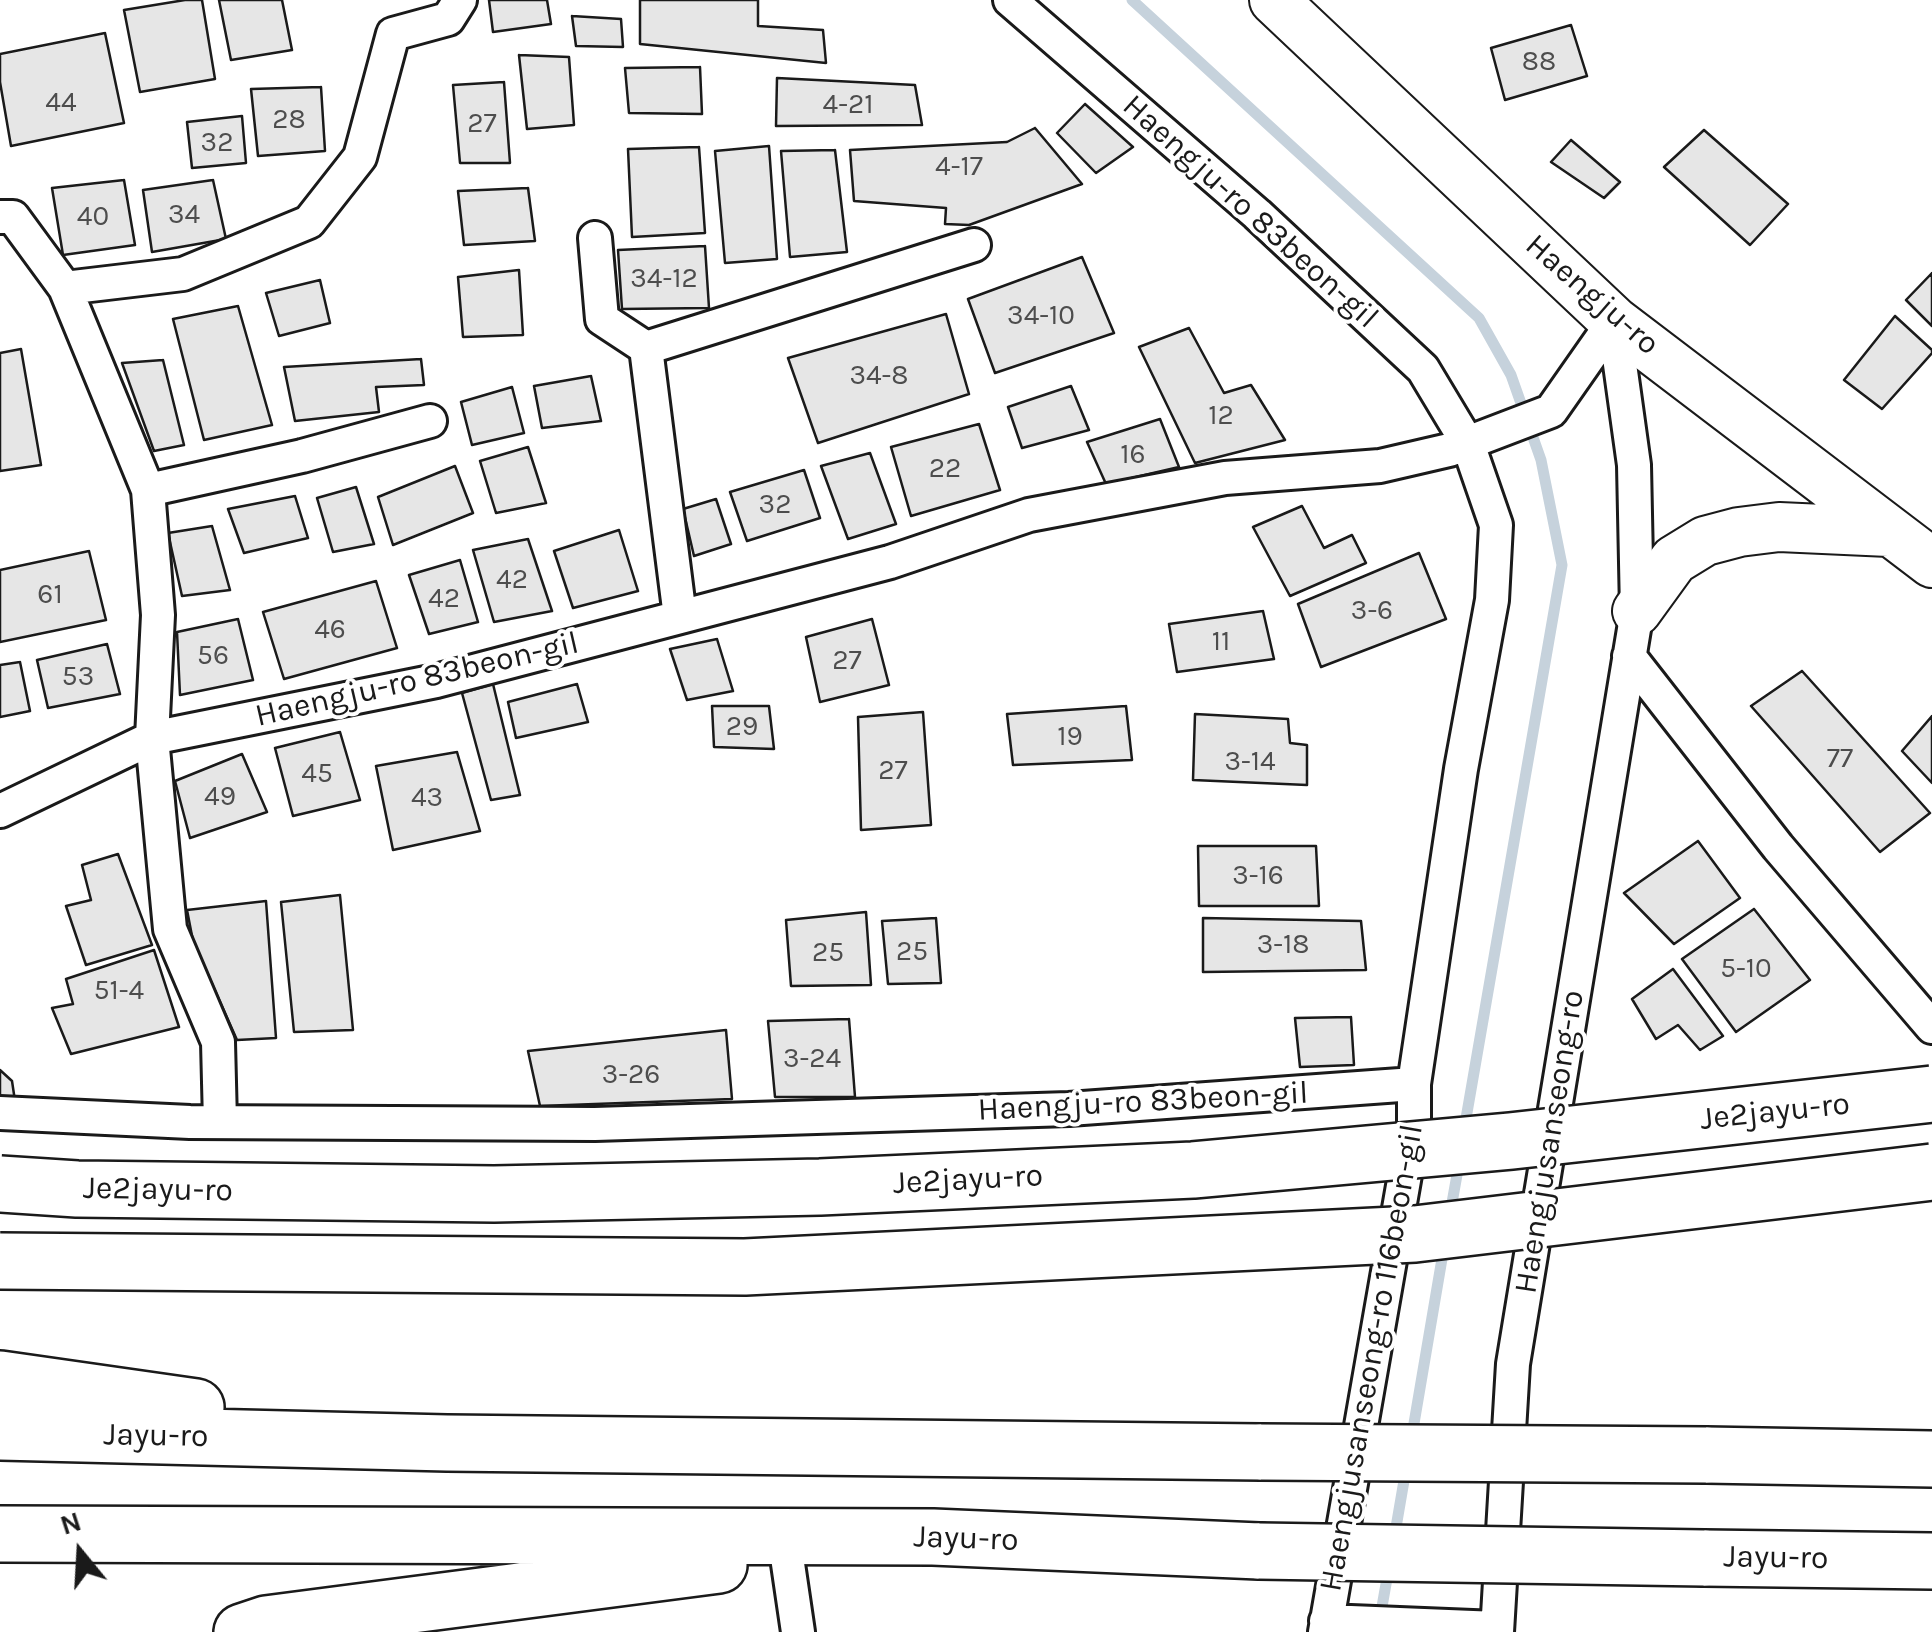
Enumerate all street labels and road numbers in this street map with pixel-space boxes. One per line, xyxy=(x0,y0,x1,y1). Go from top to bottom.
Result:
street label: Haengju-ro 83beon-gil xyxy=(1114,87,1386,337)
street label: Haengju-ro xyxy=(1517,226,1667,364)
street label: Haengju-ro 83beon-gil xyxy=(252,624,582,736)
street label: Haengjusanseong-ro xyxy=(1507,988,1593,1296)
street label: Haengju-ro 83beon-gil xyxy=(977,1074,1309,1130)
street label: Je2jayu-ro xyxy=(1698,1085,1852,1139)
street label: Haengjusanseong-ro 116beon-gil xyxy=(1312,1121,1432,1595)
street label: Je2jayu-ro xyxy=(892,1157,1044,1203)
street label: Je2jayu-ro xyxy=(83,1169,233,1211)
street label: Jayu-ro xyxy=(103,1416,209,1456)
street label: Jayu-ro xyxy=(913,1518,1019,1560)
street label: Jayu-ro xyxy=(1723,1538,1829,1578)

